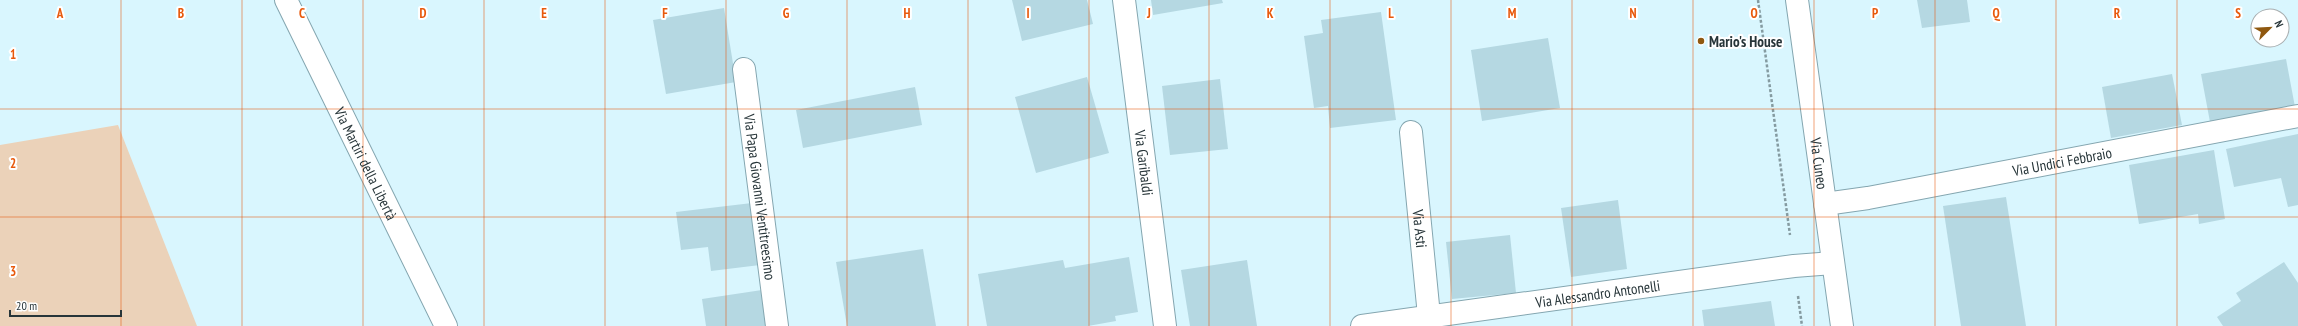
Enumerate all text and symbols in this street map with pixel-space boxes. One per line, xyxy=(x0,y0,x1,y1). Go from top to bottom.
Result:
text: A xyxy=(56,5,64,22)
text: B xyxy=(178,5,184,22)
text: C xyxy=(299,5,305,22)
text: D xyxy=(420,5,427,22)
text: E xyxy=(541,5,547,22)
text: F xyxy=(662,5,668,22)
text: G xyxy=(783,5,790,22)
text: H xyxy=(904,5,911,22)
text: I xyxy=(1026,5,1030,22)
text: J xyxy=(1146,5,1151,22)
text: K xyxy=(1267,5,1274,22)
text: L xyxy=(1388,5,1394,22)
text: M xyxy=(1508,5,1517,22)
text: N xyxy=(1629,5,1637,22)
text: O xyxy=(1750,5,1758,22)
text: P xyxy=(1872,5,1878,22)
text: Q xyxy=(1992,5,2000,22)
text: R xyxy=(2114,5,2121,22)
text: S xyxy=(2235,5,2241,22)
north arrow xyxy=(2250,8,2290,48)
text: N xyxy=(2272,18,2287,30)
place label: Mario's House xyxy=(1709,32,1782,51)
marker: Mario's House xyxy=(1696,36,1706,46)
text: 1 xyxy=(10,46,16,63)
street label: Via Martiri della Libertà xyxy=(330,103,402,223)
street label: Via Papa Giovanni Ventitreesimo xyxy=(740,112,781,281)
street label: Via Garibaldi xyxy=(1131,128,1158,197)
street label: Via Cuneo xyxy=(1806,136,1833,190)
street label: Via Undici Febbraio xyxy=(2010,142,2113,180)
text: 2 xyxy=(10,155,16,172)
street label: Via Asti xyxy=(1409,207,1432,249)
text: 3 xyxy=(10,263,16,280)
street label: Via Alessandro Antonelli xyxy=(1533,275,1661,311)
scale bar xyxy=(10,292,121,318)
text: 20 m xyxy=(16,298,37,313)

